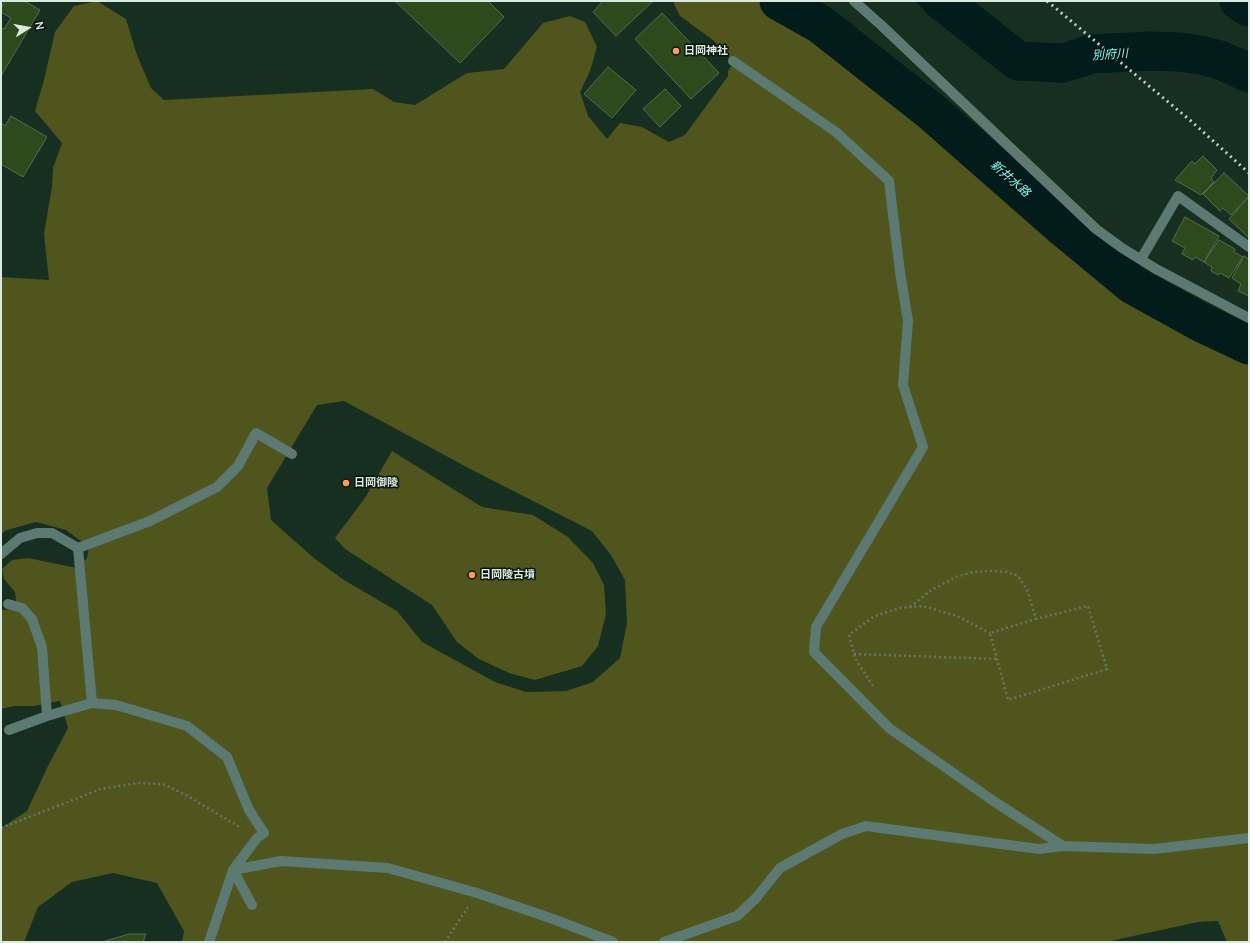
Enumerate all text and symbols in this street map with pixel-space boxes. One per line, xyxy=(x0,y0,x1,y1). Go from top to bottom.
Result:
north arrow xyxy=(8,8,48,48)
text: N xyxy=(32,20,48,31)
place label: 日岡神社 xyxy=(684,44,728,58)
marker: 日岡神社 xyxy=(671,46,681,56)
water label: 別府川 xyxy=(1092,47,1128,63)
water label: 新井水路 xyxy=(987,158,1033,200)
place label: 日岡御陵 xyxy=(354,476,398,490)
marker: 日岡御陵 xyxy=(341,478,351,488)
place label: 日岡陵古墳 xyxy=(480,568,535,582)
marker: 日岡陵古墳 xyxy=(467,570,477,580)

